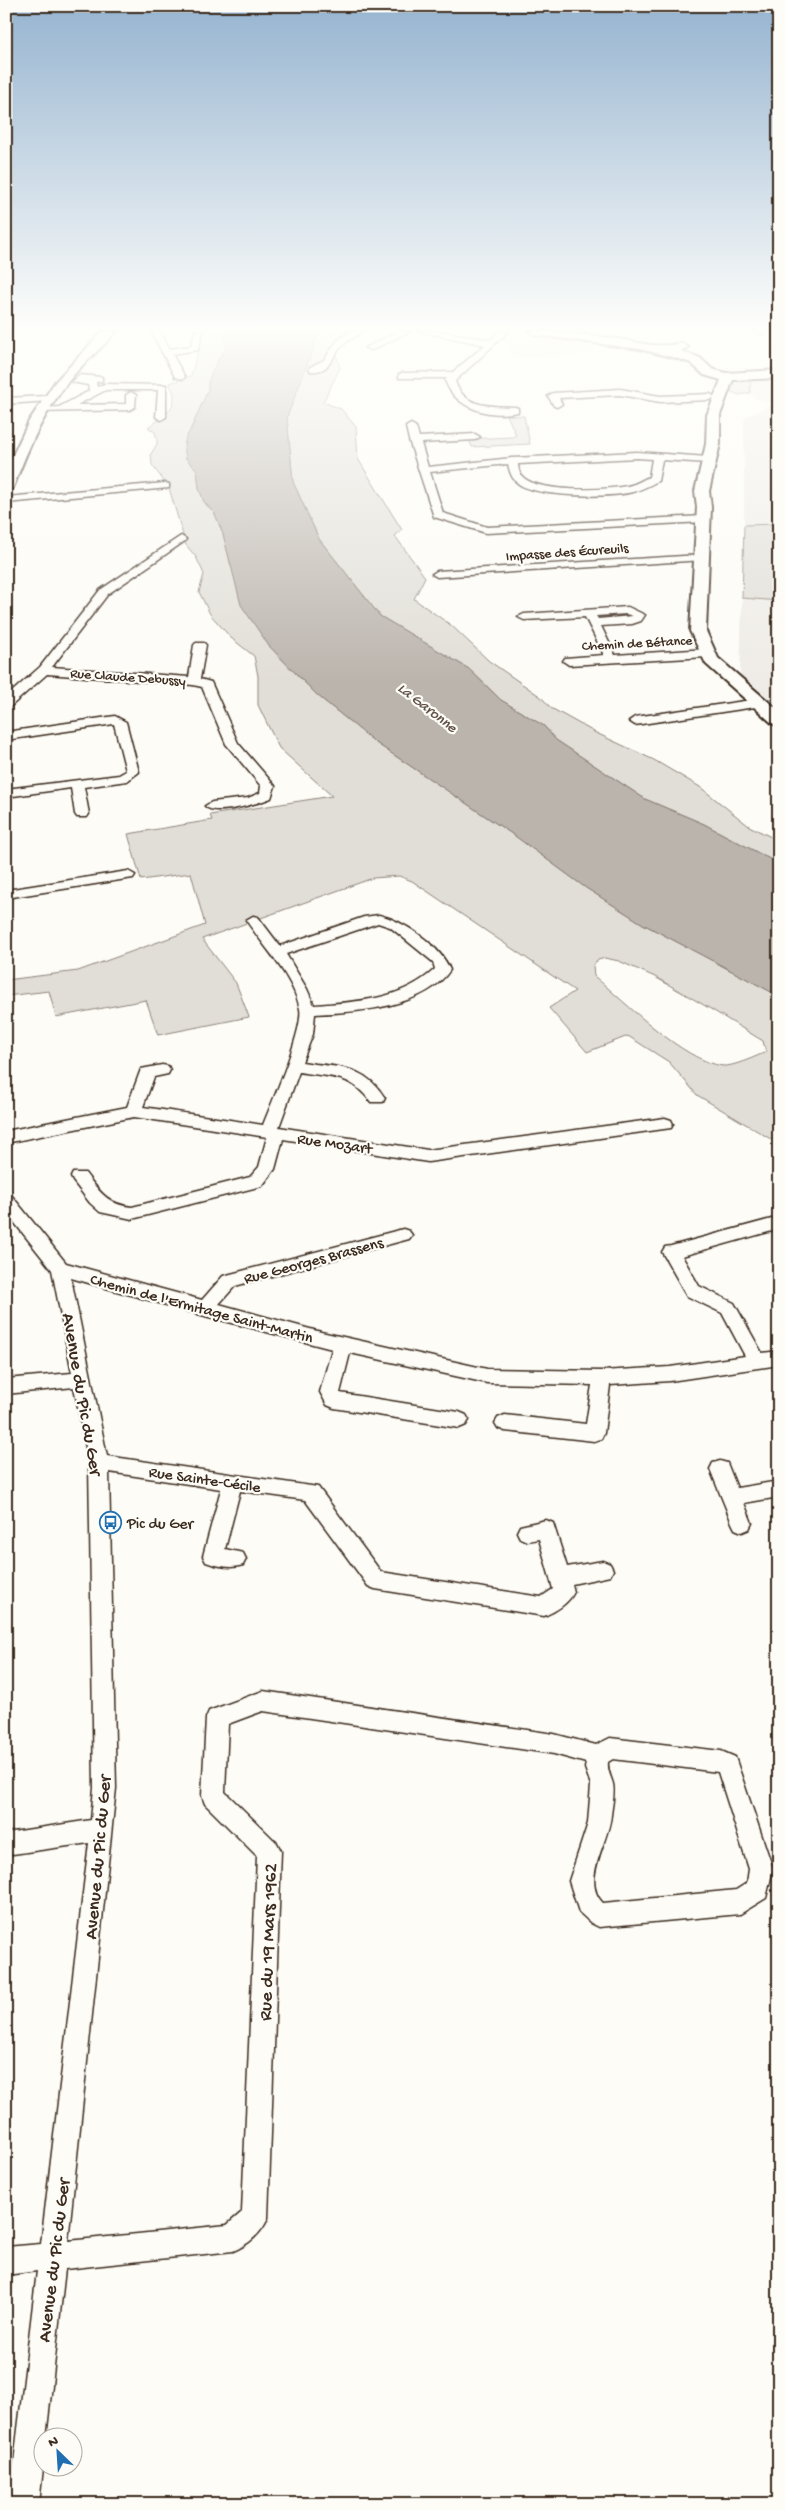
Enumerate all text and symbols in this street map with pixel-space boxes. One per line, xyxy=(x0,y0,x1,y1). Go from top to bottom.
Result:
street label: Impasse des Écureuils xyxy=(505,541,630,566)
street label: Chemin de Bétance xyxy=(581,633,694,656)
street label: Rue Claude Debussy xyxy=(70,666,186,691)
water label: La Garonne xyxy=(394,680,461,738)
street label: Rue Mozart xyxy=(296,1131,375,1160)
street label: Rue Georges Brassens xyxy=(242,1234,387,1290)
street label: Chemin de l'Ermitage Saint-Martin xyxy=(88,1271,315,1349)
street label: Avenue du Pic du Ger xyxy=(55,1311,107,1480)
street label: Rue Sainte-Cécile xyxy=(147,1464,262,1499)
bus stop icon: Pic du Ger xyxy=(99,1510,123,1534)
place label: Pic du Ger xyxy=(126,1516,195,1535)
street label: Avenue du Pic du Ger xyxy=(81,1772,118,1940)
street label: Rue du 19 Mars 1962 xyxy=(255,1863,284,2021)
street label: Avenue du Pic du Ger xyxy=(34,2175,77,2344)
north arrow xyxy=(32,2428,82,2478)
text: N xyxy=(46,2433,61,2452)

